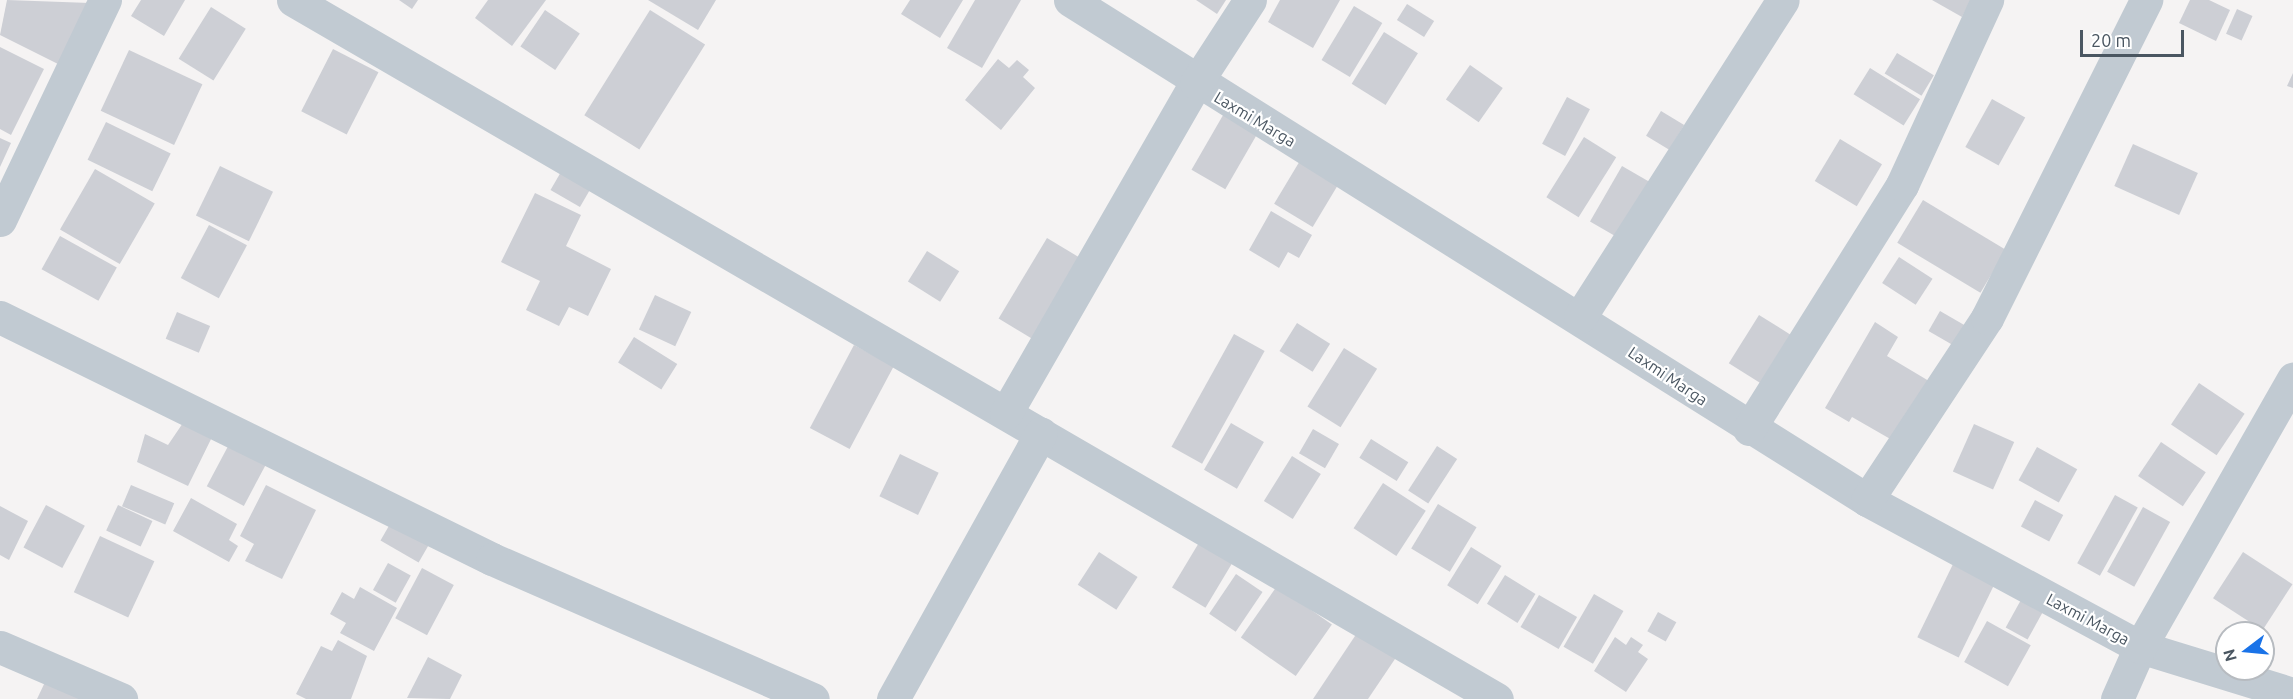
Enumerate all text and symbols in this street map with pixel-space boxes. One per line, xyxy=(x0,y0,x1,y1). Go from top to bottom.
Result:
scale bar xyxy=(2083,18,2186,56)
text: 20 m xyxy=(2091,30,2131,50)
street label: Laxmi Marga xyxy=(1211,87,1299,151)
street label: Laxmi Marga xyxy=(1625,342,1711,410)
street label: Laxmi Marga xyxy=(2043,589,2133,649)
north arrow xyxy=(2215,621,2275,681)
text: N xyxy=(2219,647,2240,664)

